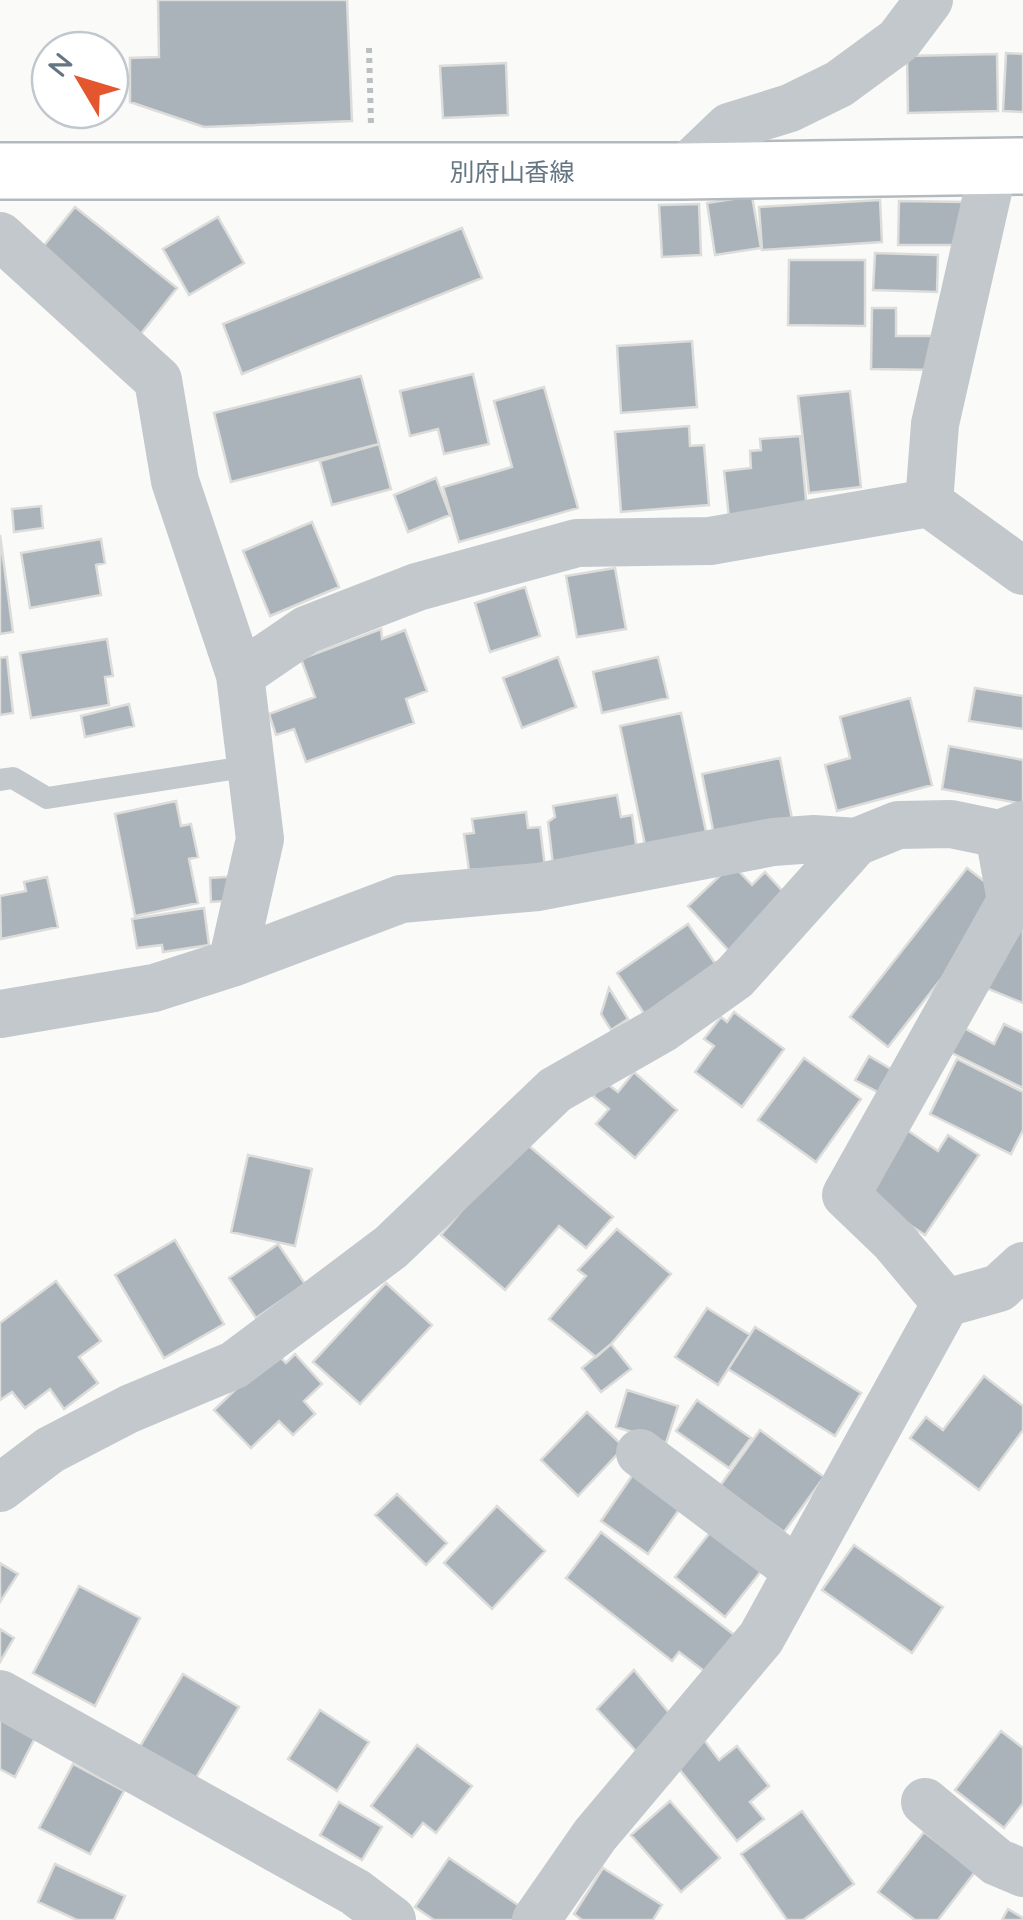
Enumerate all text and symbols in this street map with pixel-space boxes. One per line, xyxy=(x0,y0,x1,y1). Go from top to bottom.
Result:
north arrow xyxy=(30,30,130,130)
text: N xyxy=(40,45,80,83)
street label: 別府山香線 xyxy=(449,156,575,187)

